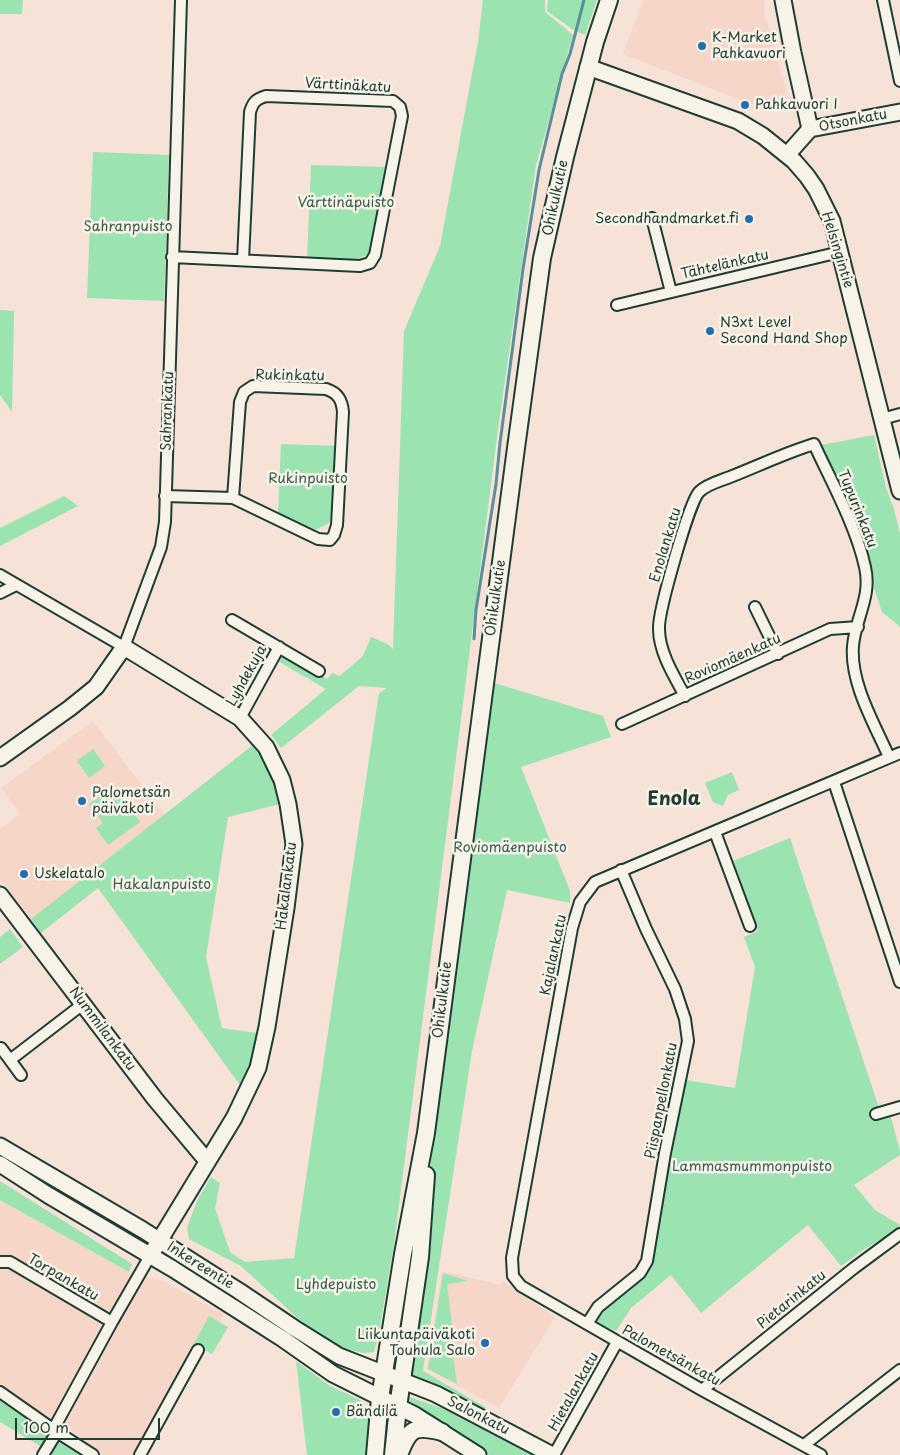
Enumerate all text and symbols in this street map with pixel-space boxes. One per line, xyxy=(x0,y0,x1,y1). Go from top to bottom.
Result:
place label: K-Market Pahkavuori xyxy=(712,30,786,62)
marker: K-Market Pahkavuori xyxy=(696,40,708,52)
street label: Värttinäkatu xyxy=(305,75,391,97)
place label: Pahkavuori I xyxy=(755,97,838,113)
marker: Pahkavuori I xyxy=(739,99,751,111)
street label: Otsonkatu xyxy=(817,106,889,136)
street label: Ohikulkutie xyxy=(540,158,572,238)
park label: Värttinäpuisto xyxy=(298,195,394,211)
street label: Helsingintie xyxy=(817,210,857,290)
place label: Secondhandmarket.fi xyxy=(595,211,739,227)
marker: Secondhandmarket.fi xyxy=(743,213,755,225)
park label: Sahranpuisto xyxy=(84,219,172,235)
street label: Tähtelänkatu xyxy=(680,247,770,283)
place label: N3xt Level Second Hand Shop xyxy=(720,315,848,348)
marker: N3xt Level Second Hand Shop xyxy=(704,325,716,337)
street label: Rukinkatu xyxy=(255,367,325,385)
street label: Sahrankatu xyxy=(158,371,178,451)
street label: Tupurinkatu xyxy=(834,467,880,551)
park label: Rukinpuisto xyxy=(268,471,348,487)
street label: Enolankatu xyxy=(647,506,685,584)
street label: Ohikulkutie xyxy=(482,559,510,637)
street label: Roviomäenkatu xyxy=(682,630,784,688)
street label: Lyhdekuja xyxy=(223,643,271,709)
place label: Palometsän päiväkoti xyxy=(92,785,171,818)
district label: Enola xyxy=(647,789,701,811)
marker: Palometsän päiväkoti xyxy=(76,795,88,807)
park label: Roviomäenpuisto xyxy=(453,840,567,856)
street label: Hakalankatu xyxy=(273,841,301,931)
place label: Uskelatalo xyxy=(34,866,105,882)
marker: Uskelatalo xyxy=(18,868,30,880)
park label: Hakalanpuisto xyxy=(113,877,211,893)
street label: Kajalankatu xyxy=(537,913,571,997)
street label: Ohikulkutie xyxy=(430,961,456,1039)
street label: Nummilankatu xyxy=(65,984,139,1074)
street label: Piispanpellonkatu xyxy=(642,1041,682,1161)
park label: Lammasmummonpuisto xyxy=(672,1159,832,1175)
street label: Inkereentie xyxy=(164,1239,236,1293)
street label: Torpankatu xyxy=(25,1251,101,1305)
street label: Pietarinkatu xyxy=(754,1267,830,1333)
park label: Lyhdepuisto xyxy=(296,1277,376,1293)
street label: Palometsänkatu xyxy=(619,1322,723,1390)
place label: Liikuntapäiväkoti Touhula Salo xyxy=(357,1327,475,1360)
marker: Liikuntapäiväkoti Touhula Salo xyxy=(479,1337,491,1349)
street label: Hietalankatu xyxy=(545,1349,603,1435)
street label: Salonkatu xyxy=(444,1393,512,1439)
place label: Bändilä xyxy=(346,1404,398,1420)
marker: Bändilä xyxy=(330,1406,342,1418)
scale bar xyxy=(18,1408,162,1440)
text: 100 m xyxy=(23,1415,69,1438)

